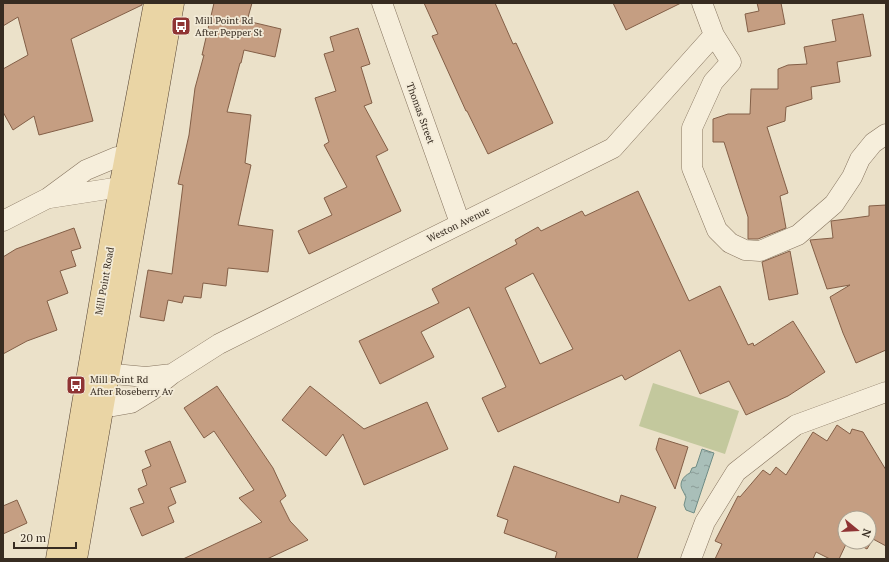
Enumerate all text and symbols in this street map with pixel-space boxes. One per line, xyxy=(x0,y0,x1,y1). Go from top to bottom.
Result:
place label: Mill Point Rd After Pepper St xyxy=(195,14,263,39)
bus stop icon: Mill Point Rd After Pepper St xyxy=(170,15,192,37)
street label: Thomas Street xyxy=(403,81,438,146)
street label: Weston Avenue xyxy=(425,204,492,245)
street label: Mill Point Road xyxy=(92,246,117,316)
place label: Mill Point Rd After Roseberry Av xyxy=(90,373,174,398)
bus stop icon: Mill Point Rd After Roseberry Av xyxy=(65,374,87,396)
north arrow xyxy=(837,510,877,550)
scale bar xyxy=(14,524,76,550)
text: N xyxy=(858,527,874,540)
text: 20 m xyxy=(20,530,47,545)

